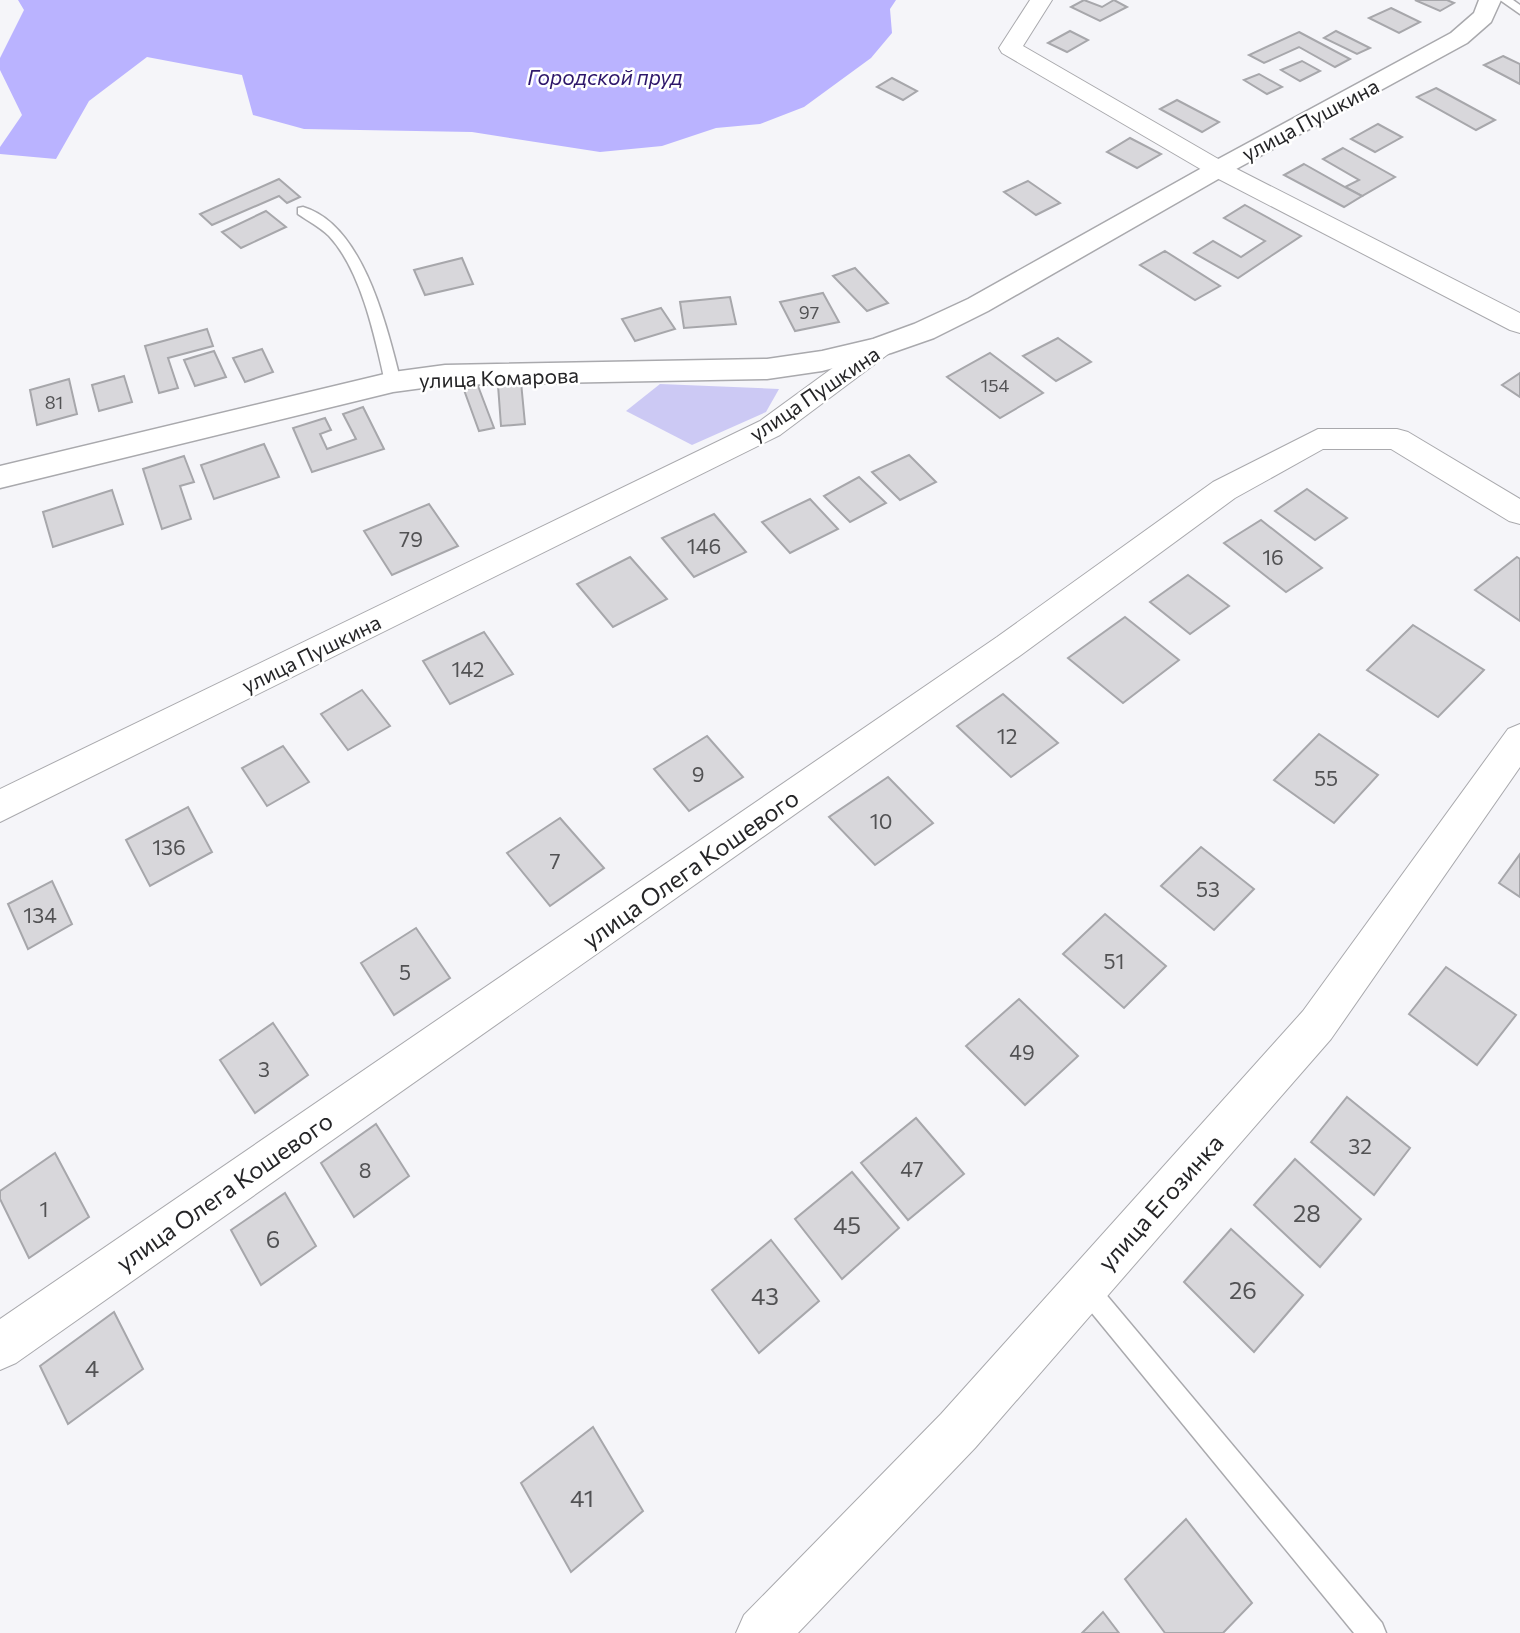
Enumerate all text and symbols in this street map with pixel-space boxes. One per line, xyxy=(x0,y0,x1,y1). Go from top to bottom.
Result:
water label: Городской пруд xyxy=(527,64,683,89)
street label: улица Пушкина xyxy=(1237,72,1383,166)
house number: 97 xyxy=(799,301,819,323)
street label: улица Пушкина xyxy=(744,340,884,446)
street label: улица Комарова xyxy=(419,362,579,392)
house number: 154 xyxy=(981,374,1010,396)
house number: 81 xyxy=(45,391,63,413)
house number: 79 xyxy=(399,526,423,551)
house number: 146 xyxy=(687,533,721,558)
house number: 16 xyxy=(1262,544,1284,569)
street label: улица Пушкина xyxy=(237,609,385,697)
house number: 142 xyxy=(452,656,484,681)
house number: 12 xyxy=(997,723,1017,748)
house number: 9 xyxy=(692,761,704,786)
house number: 55 xyxy=(1314,765,1338,790)
street label: улица Олега Кошевого xyxy=(576,782,804,954)
house number: 10 xyxy=(870,808,892,833)
house number: 136 xyxy=(152,834,186,859)
house number: 7 xyxy=(549,848,561,873)
house number: 53 xyxy=(1196,876,1220,901)
house number: 134 xyxy=(23,902,57,927)
house number: 51 xyxy=(1103,948,1125,973)
house number: 5 xyxy=(399,959,411,984)
house number: 49 xyxy=(1009,1039,1035,1064)
house number: 3 xyxy=(258,1056,270,1081)
street label: улица Олега Кошевого xyxy=(110,1105,338,1277)
street label: улица Егозинка xyxy=(1091,1128,1229,1276)
house number: 32 xyxy=(1348,1133,1372,1158)
house number: 47 xyxy=(900,1156,924,1181)
house number: 8 xyxy=(359,1157,371,1182)
house number: 1 xyxy=(40,1196,48,1221)
house number: 28 xyxy=(1293,1198,1321,1227)
house number: 45 xyxy=(833,1210,861,1239)
house number: 6 xyxy=(266,1224,280,1253)
house number: 26 xyxy=(1229,1275,1257,1304)
house number: 43 xyxy=(751,1281,779,1310)
house number: 4 xyxy=(85,1353,99,1382)
house number: 41 xyxy=(570,1483,594,1512)

